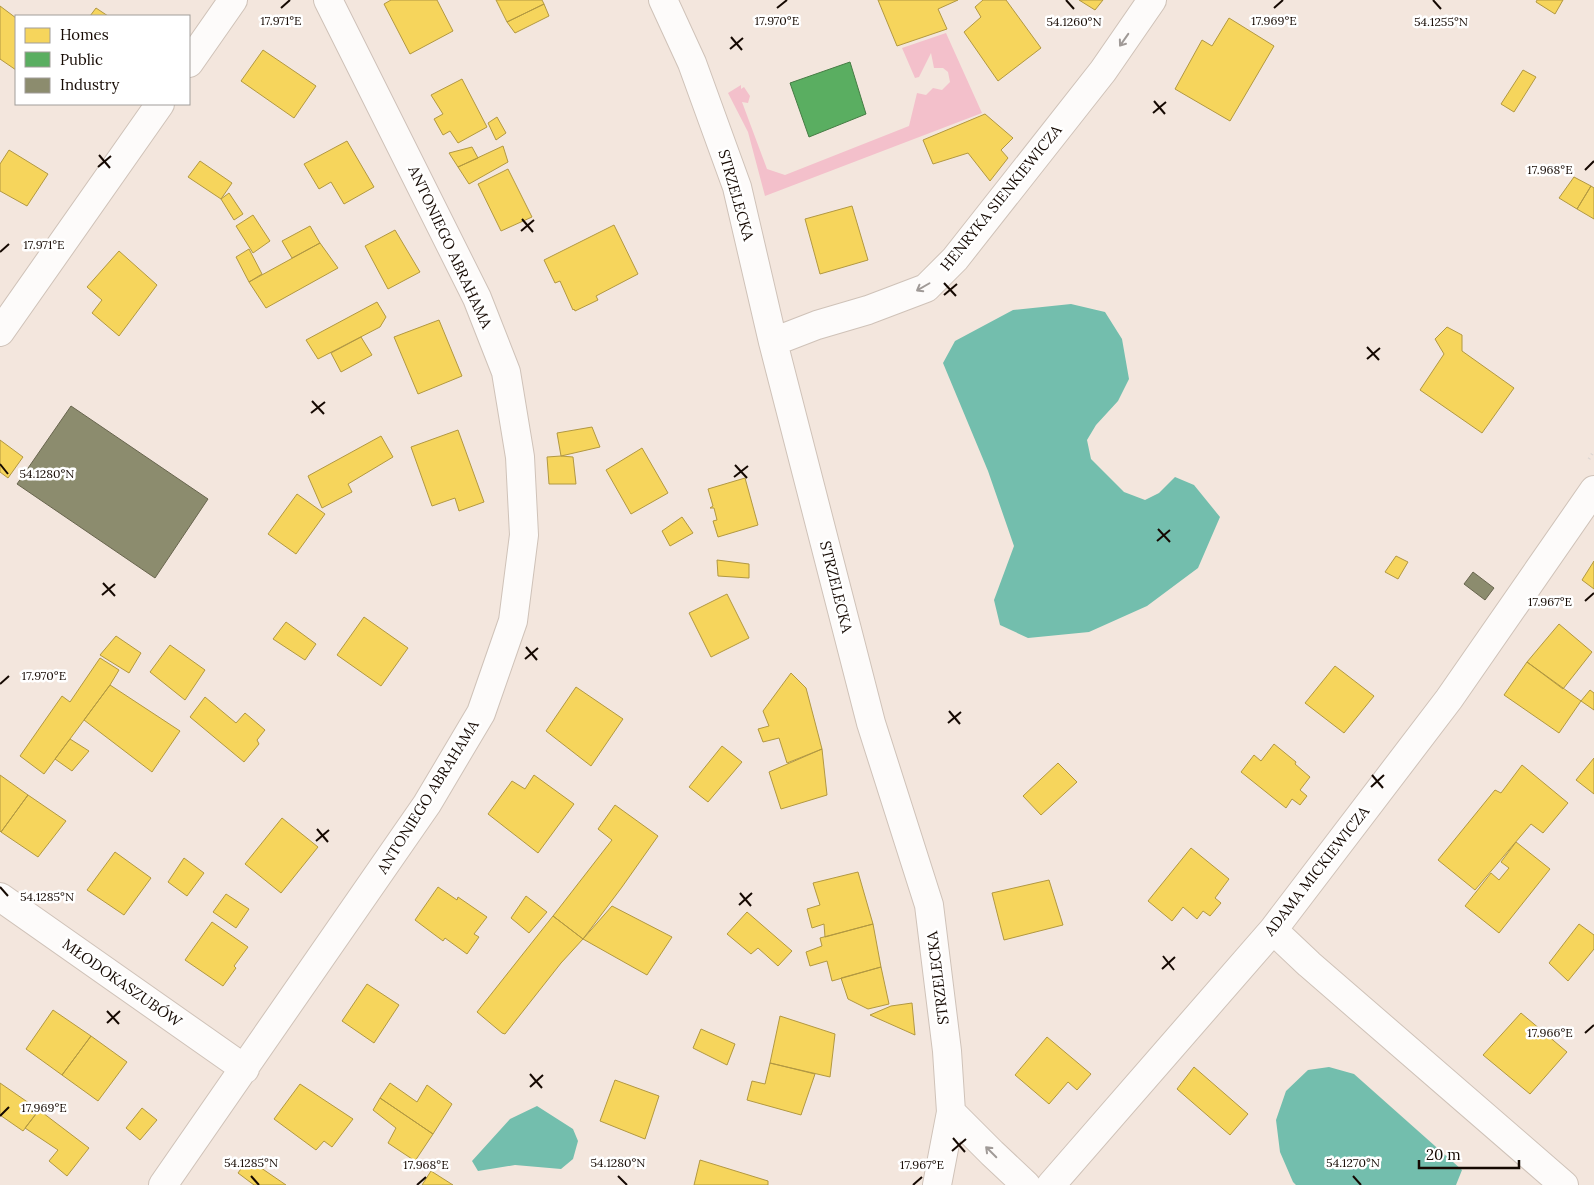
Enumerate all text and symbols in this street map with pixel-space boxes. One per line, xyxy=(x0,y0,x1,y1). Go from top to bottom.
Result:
text: 17.971°E xyxy=(260,13,302,28)
text: 17.970°E xyxy=(755,13,799,28)
text: 17.969°E xyxy=(1251,13,1297,28)
text: 54.1260°N xyxy=(1046,14,1102,29)
text: 54.1255°N xyxy=(1414,14,1468,29)
legend xyxy=(15,15,190,105)
text: Homes xyxy=(60,25,109,44)
one-way arrow xyxy=(1119,33,1129,47)
text: Public xyxy=(60,50,103,69)
text: Industry xyxy=(60,75,119,94)
street label: HENRYKA SIENKIEWICZA xyxy=(936,120,1066,275)
street label: STRZELECKA xyxy=(714,147,759,243)
street label: ANTONIEGO ABRAHAMA xyxy=(404,161,497,332)
text: 17.968°E xyxy=(1527,162,1573,177)
text: 17.971°E xyxy=(23,237,65,252)
one-way arrow xyxy=(916,283,930,293)
text: 54.1280°N xyxy=(19,466,75,481)
street label: STRZELECKA xyxy=(816,539,857,635)
text: 17.967°E xyxy=(1528,594,1572,609)
text: 17.970°E xyxy=(22,668,66,683)
street label: ANTONIEGO ABRAHAMA xyxy=(372,716,483,878)
street label: ADAMA MICKIEWICZA xyxy=(1259,802,1374,940)
text: 54.1285°N xyxy=(20,889,74,904)
street label: STRZELECKA xyxy=(922,930,953,1026)
street label: MŁODOKASZUBÓW xyxy=(59,934,187,1032)
text: 17.966°E xyxy=(1527,1025,1573,1040)
text: 17.969°E xyxy=(21,1100,67,1115)
scale bar xyxy=(1419,1138,1519,1170)
text: 20 m xyxy=(1426,1145,1461,1164)
one-way arrow xyxy=(985,1146,997,1158)
text: 54.1285°N xyxy=(224,1155,278,1170)
text: 54.1280°N xyxy=(590,1155,646,1170)
text: 54.1270°N xyxy=(1326,1155,1380,1170)
text: 17.968°E xyxy=(403,1157,449,1172)
text: 17.967°E xyxy=(900,1157,944,1172)

